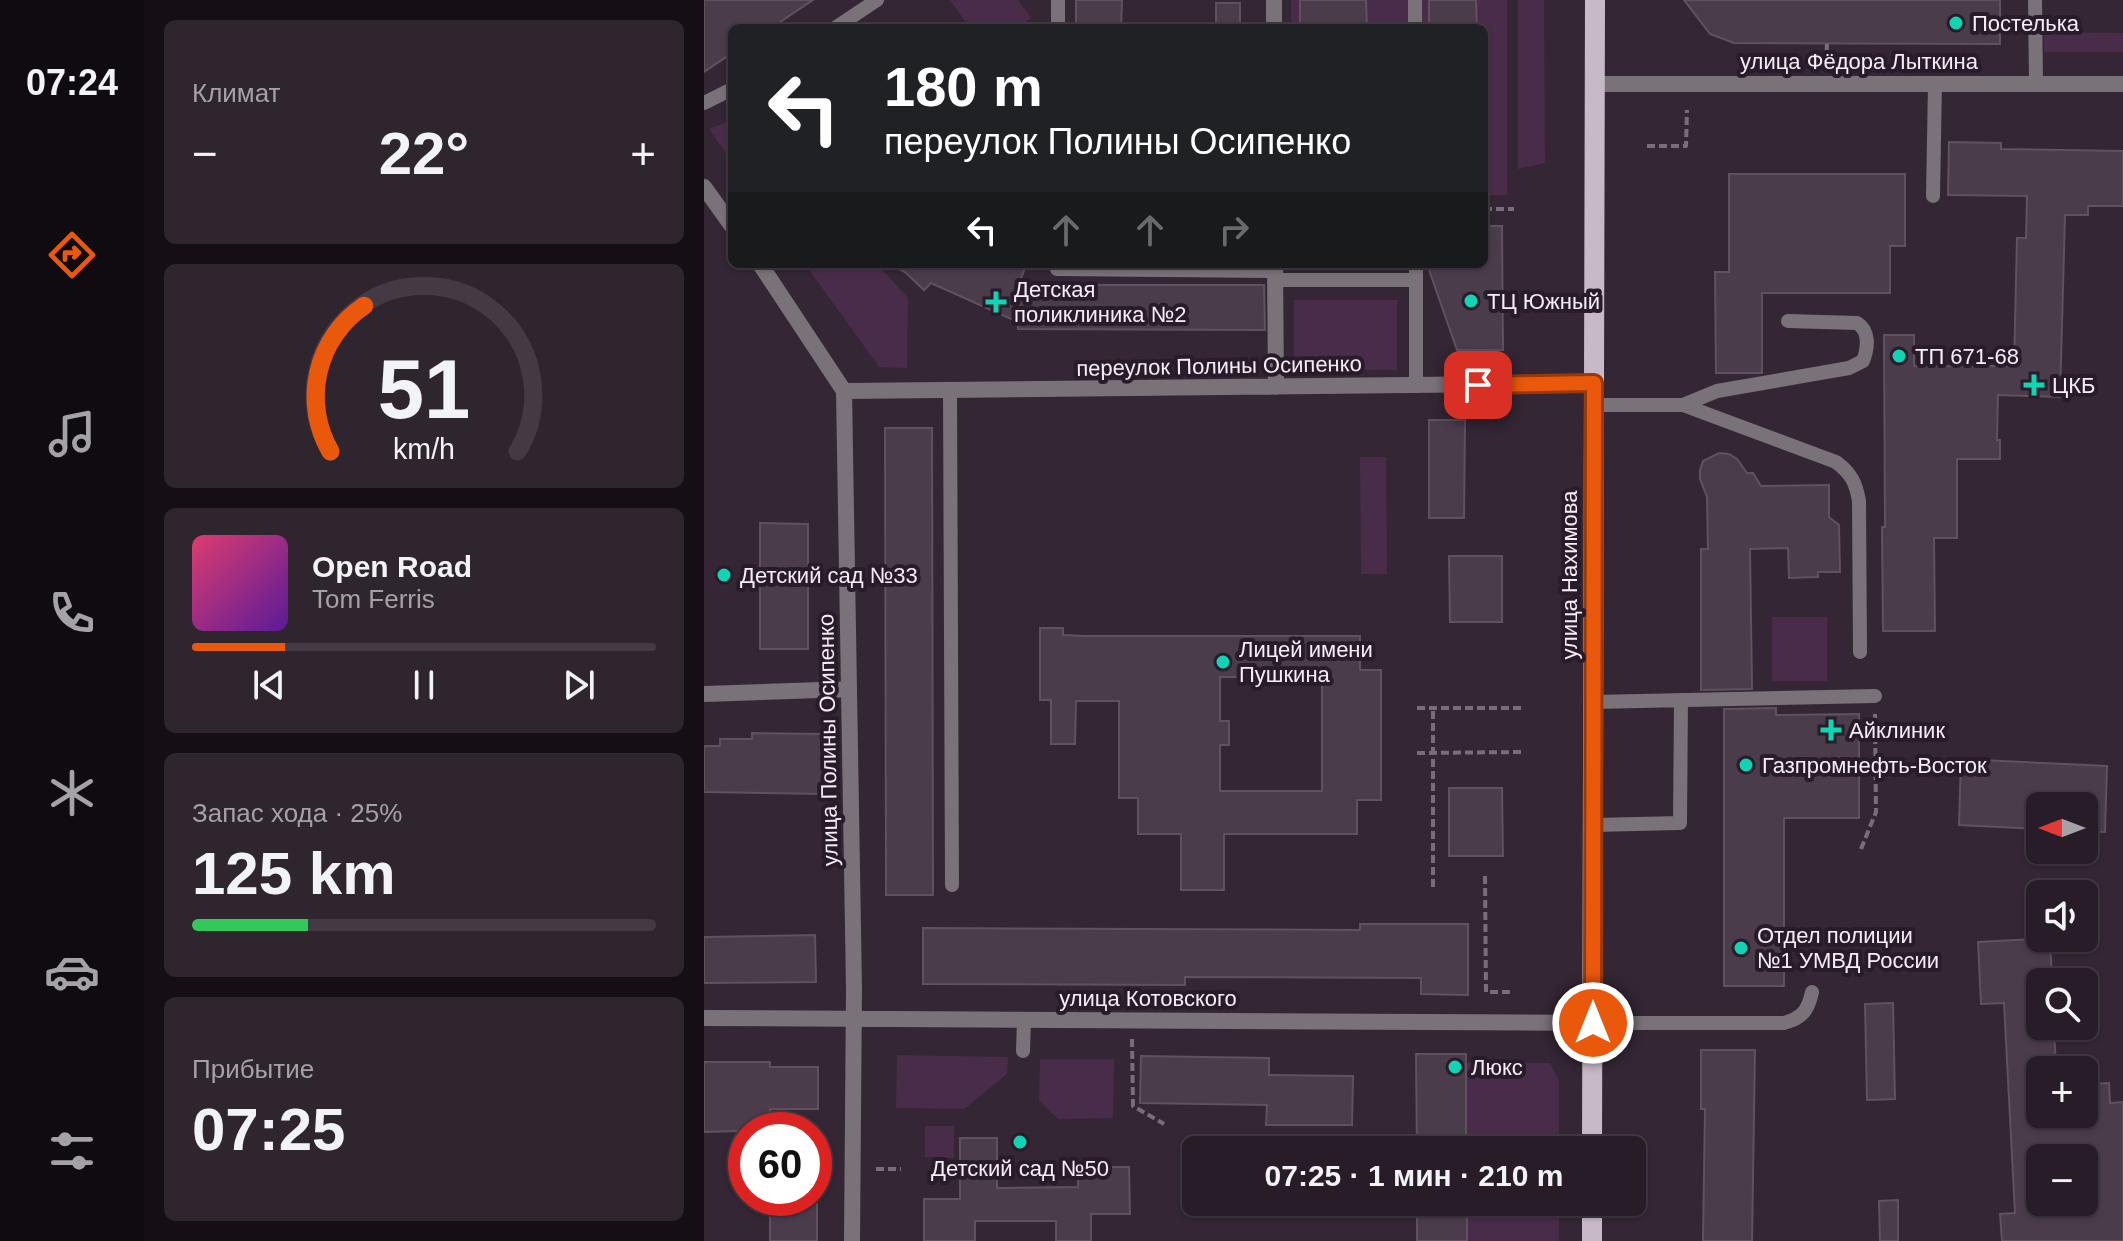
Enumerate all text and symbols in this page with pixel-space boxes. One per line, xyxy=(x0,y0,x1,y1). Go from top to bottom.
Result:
place label: Постелька xyxy=(1972,11,2080,36)
marker: Постелька xyxy=(1947,14,1965,32)
street label: улица Фёдора Лыткина xyxy=(1740,49,1979,74)
text: 180 m xyxy=(884,55,1043,118)
icon: left xyxy=(752,56,856,160)
text: 07:24 xyxy=(26,62,118,103)
text: Климат xyxy=(192,78,281,108)
text: 22° xyxy=(379,120,469,187)
text: переулок Полины Осипенко xyxy=(884,121,1351,162)
text: − xyxy=(192,129,218,178)
text: + xyxy=(630,129,656,178)
icon: left xyxy=(960,208,1004,252)
icon: ahead xyxy=(1044,208,1088,252)
icon: ahead xyxy=(1128,208,1172,252)
icon: right xyxy=(1212,208,1256,252)
icon: directions xyxy=(44,227,100,283)
place label: Детская поликлиника №2 xyxy=(1014,277,1187,327)
place label: ТЦ Южный xyxy=(1487,289,1600,314)
marker: Детская поликлиника №2 xyxy=(985,291,1007,313)
marker: ТЦ Южный xyxy=(1462,292,1480,310)
text: 51 xyxy=(378,343,470,436)
place label: ТП 671-68 xyxy=(1915,344,2019,369)
marker: ТП 671-68 xyxy=(1890,347,1908,365)
street label: переулок Полины Осипенко xyxy=(1076,351,1362,381)
pin xyxy=(1444,351,1512,419)
icon: arrive xyxy=(1456,363,1500,407)
place label: ЦКБ xyxy=(2052,373,2096,398)
marker: ЦКБ xyxy=(2023,374,2045,396)
icon: music xyxy=(44,406,100,462)
text: km/h xyxy=(393,433,455,465)
street label: улица Нахимова xyxy=(1557,490,1582,660)
text: Open Road xyxy=(312,550,472,583)
place label: Детский сад №33 xyxy=(740,563,918,588)
marker: Детский сад №33 xyxy=(715,566,733,584)
text: Tom Ferris xyxy=(312,584,435,614)
icon: phone xyxy=(44,585,100,641)
street label: улица Полины Осипенко xyxy=(813,614,843,866)
place label: Лицей имени Пушкина xyxy=(1239,637,1373,687)
marker: Лицей имени Пушкина xyxy=(1214,653,1232,671)
icon: previous xyxy=(247,663,291,707)
icon: pause xyxy=(402,663,446,707)
icon: next xyxy=(557,663,601,707)
place label: Айклиник xyxy=(1849,718,1945,743)
marker: Айклиник xyxy=(1820,719,1842,741)
place label: Газпромнефть-Восток xyxy=(1762,753,1987,778)
marker: Газпромнефть-Восток xyxy=(1737,756,1755,774)
icon: climate xyxy=(44,765,100,821)
north arrow xyxy=(2026,792,2098,864)
map controls xyxy=(2026,792,2098,1216)
text: Запас хода · 25% xyxy=(192,798,402,828)
text: 125 km xyxy=(192,840,396,907)
button: sound xyxy=(2026,880,2098,952)
place label: Отдел полиции №1 УМВД России xyxy=(1757,923,1939,973)
marker: Отдел полиции №1 УМВД России xyxy=(1732,939,1750,957)
icon: car xyxy=(44,944,100,1000)
button: search xyxy=(2026,968,2098,1040)
position arrow xyxy=(1551,981,1635,1065)
street label: улица Котовского xyxy=(1059,986,1237,1011)
text: Прибытие xyxy=(192,1054,314,1084)
place label: Люкс xyxy=(1471,1055,1523,1080)
button: + xyxy=(2026,1056,2098,1128)
marker: Люкс xyxy=(1446,1058,1464,1076)
text: 07:25 xyxy=(192,1096,345,1163)
speed limit sign: 60 xyxy=(728,1112,832,1216)
icon: filters xyxy=(44,1123,100,1179)
marker: Детский сад №50 xyxy=(1011,1133,1029,1151)
button: − xyxy=(2026,1144,2098,1216)
place label: Детский сад №50 xyxy=(931,1156,1109,1181)
text: 07:25 · 1 мин · 210 m xyxy=(1265,1159,1563,1192)

